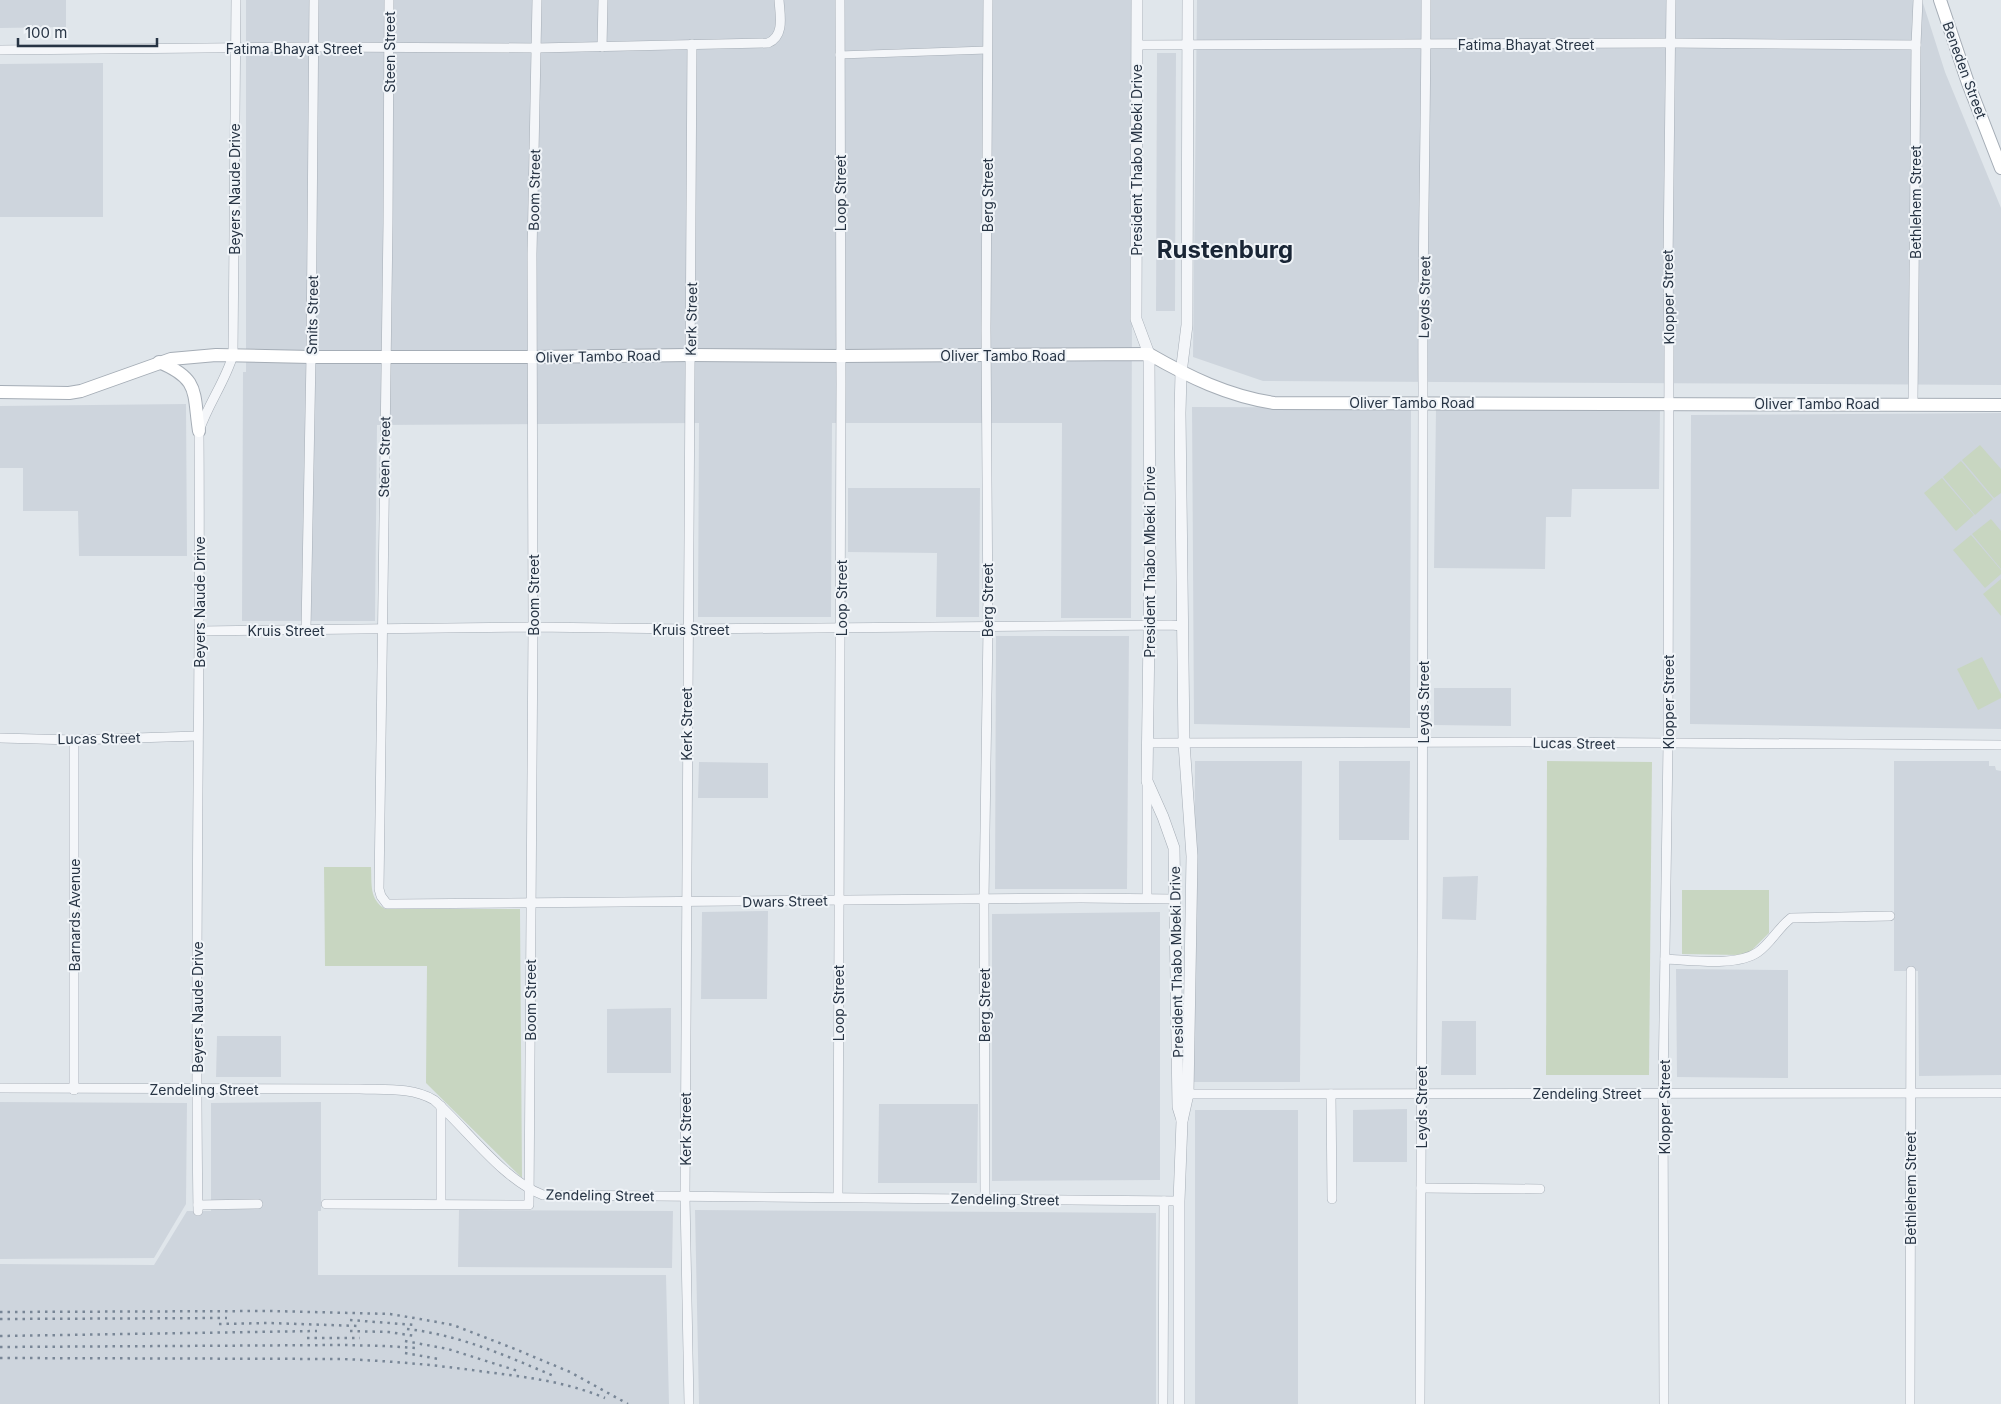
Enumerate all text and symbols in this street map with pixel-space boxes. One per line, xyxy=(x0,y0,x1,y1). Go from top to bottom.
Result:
street label: Steen Street xyxy=(381,11,398,93)
scale bar xyxy=(18,15,156,47)
street label: Beneden Street xyxy=(1940,19,1991,121)
text: 100 m xyxy=(25,23,67,42)
street label: Fatima Bhayat Street xyxy=(1458,36,1595,53)
street label: Fatima Bhayat Street xyxy=(226,40,363,57)
street label: President Thabo Mbeki Drive xyxy=(1128,64,1145,256)
street label: Beyers Naude Drive xyxy=(226,123,243,255)
street label: Bethlehem Street xyxy=(1907,145,1924,259)
street label: Boom Street xyxy=(525,149,543,231)
street label: Loop Street xyxy=(832,154,849,231)
street label: Berg Street xyxy=(979,157,996,232)
district label: Rustenburg xyxy=(1157,235,1293,264)
street label: Klopper Street xyxy=(1659,249,1677,345)
street label: Leyds Street xyxy=(1415,255,1433,339)
street label: Smits Street xyxy=(303,274,321,355)
street label: Kerk Street xyxy=(682,282,700,356)
street label: Oliver Tambo Road xyxy=(535,346,661,366)
street label: Oliver Tambo Road xyxy=(940,347,1066,364)
street label: Oliver Tambo Road xyxy=(1349,394,1475,411)
street label: Oliver Tambo Road xyxy=(1754,395,1880,412)
street label: Steen Street xyxy=(375,416,393,498)
street label: President Thabo Mbeki Drive xyxy=(1141,466,1158,658)
street label: Beyers Naude Drive xyxy=(191,536,208,668)
street label: Boom Street xyxy=(525,554,542,636)
street label: Loop Street xyxy=(833,559,850,636)
street label: Berg Street xyxy=(979,562,996,637)
street label: Kruis Street xyxy=(652,621,730,638)
street label: Kruis Street xyxy=(247,622,325,639)
street label: Klopper Street xyxy=(1660,654,1677,750)
street label: Leyds Street xyxy=(1415,660,1432,743)
street label: Kerk Street xyxy=(678,687,695,761)
street label: Lucas Street xyxy=(57,729,141,747)
street label: Lucas Street xyxy=(1532,734,1616,752)
street label: Barnards Avenue xyxy=(66,859,83,971)
street label: President Thabo Mbeki Drive xyxy=(1166,866,1186,1058)
street label: Dwars Street xyxy=(742,892,828,910)
street label: Beyers Naude Drive xyxy=(189,941,206,1073)
street label: Boom Street xyxy=(522,959,539,1041)
street label: Loop Street xyxy=(830,964,847,1041)
street label: Berg Street xyxy=(976,967,993,1042)
street label: Klopper Street xyxy=(1656,1059,1673,1155)
street label: Leyds Street xyxy=(1413,1065,1430,1148)
street label: Zendeling Street xyxy=(149,1081,259,1098)
street label: Zendeling Street xyxy=(1532,1085,1642,1102)
street label: Kerk Street xyxy=(677,1092,694,1166)
street label: Bethlehem Street xyxy=(1902,1131,1919,1245)
street label: Zendeling Street xyxy=(545,1186,655,1204)
street label: Zendeling Street xyxy=(950,1190,1060,1208)

